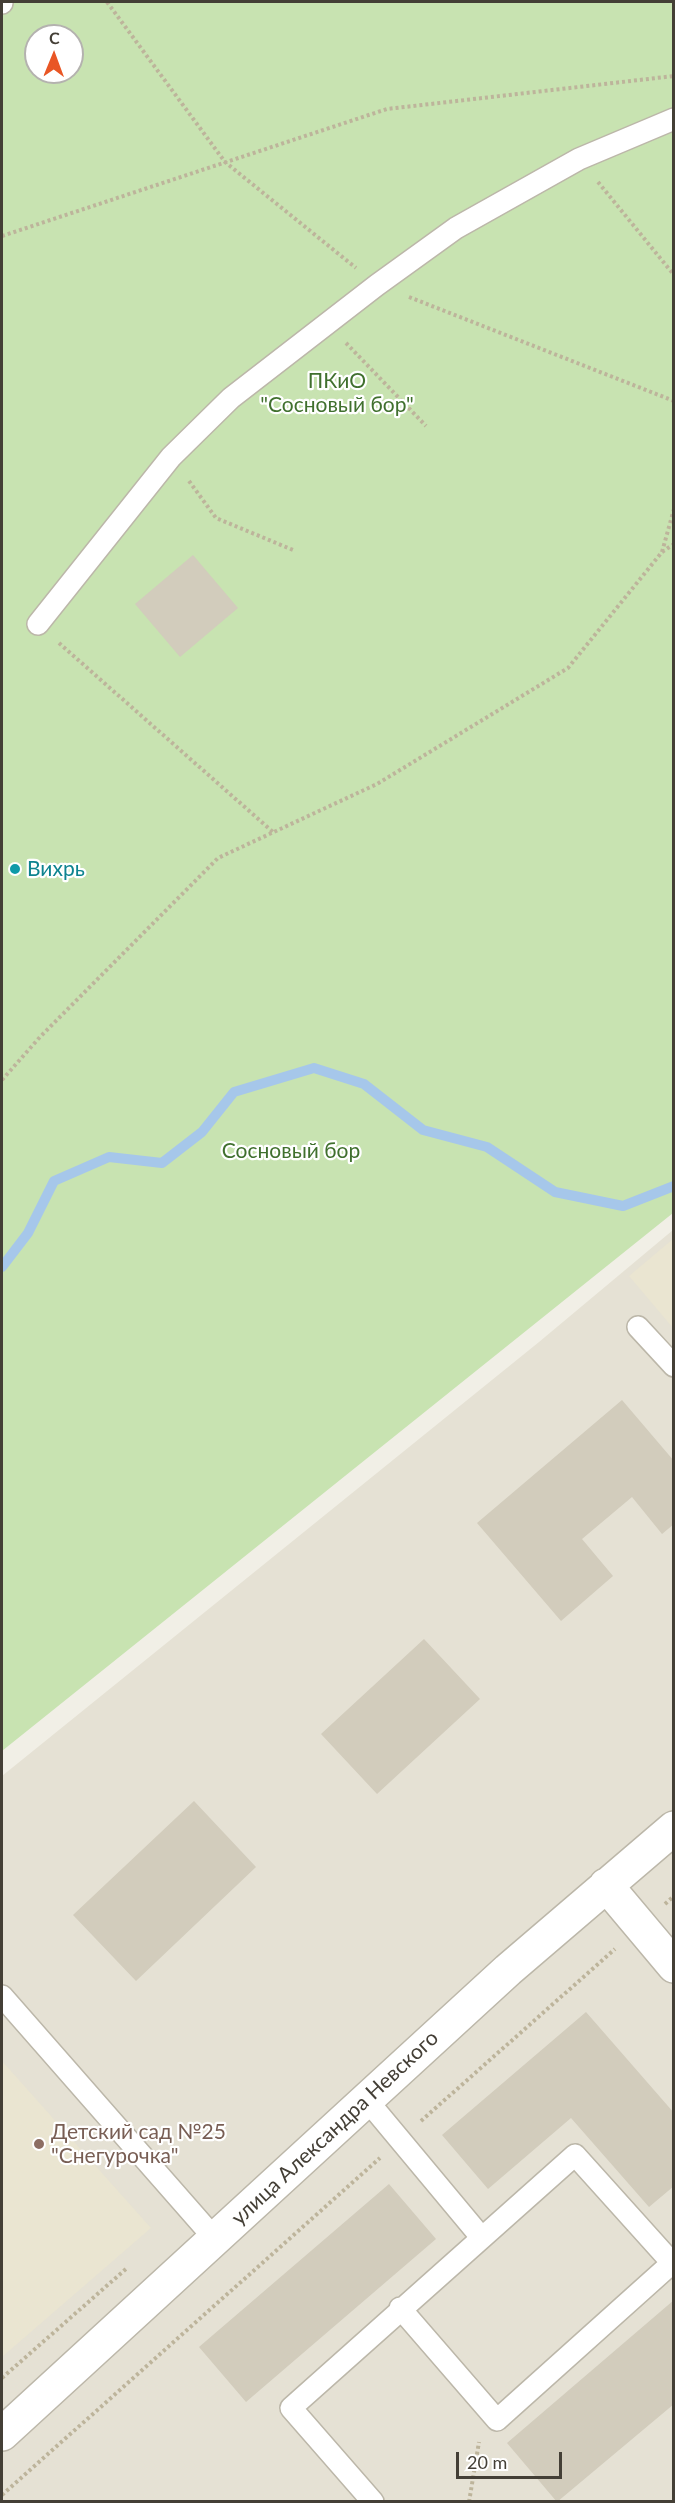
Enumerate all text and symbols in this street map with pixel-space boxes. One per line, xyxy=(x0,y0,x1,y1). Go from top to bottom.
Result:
north arrow xyxy=(24,24,84,84)
text: С xyxy=(49,28,60,47)
park label: ПКиО "Сосновый бор" xyxy=(260,368,414,418)
place label: Вихрь xyxy=(27,856,85,882)
marker: Вихрь xyxy=(8,862,22,876)
park label: Сосновый бор xyxy=(222,1138,360,1164)
street label: улица Александра Невского xyxy=(226,2026,444,2230)
place label: Детский сад №25 "Снегурочка" xyxy=(51,2119,226,2169)
marker: Детский сад №25 "Снегурочка" xyxy=(32,2137,46,2151)
scale bar xyxy=(459,2440,566,2478)
text: 20 m xyxy=(467,2451,507,2473)

